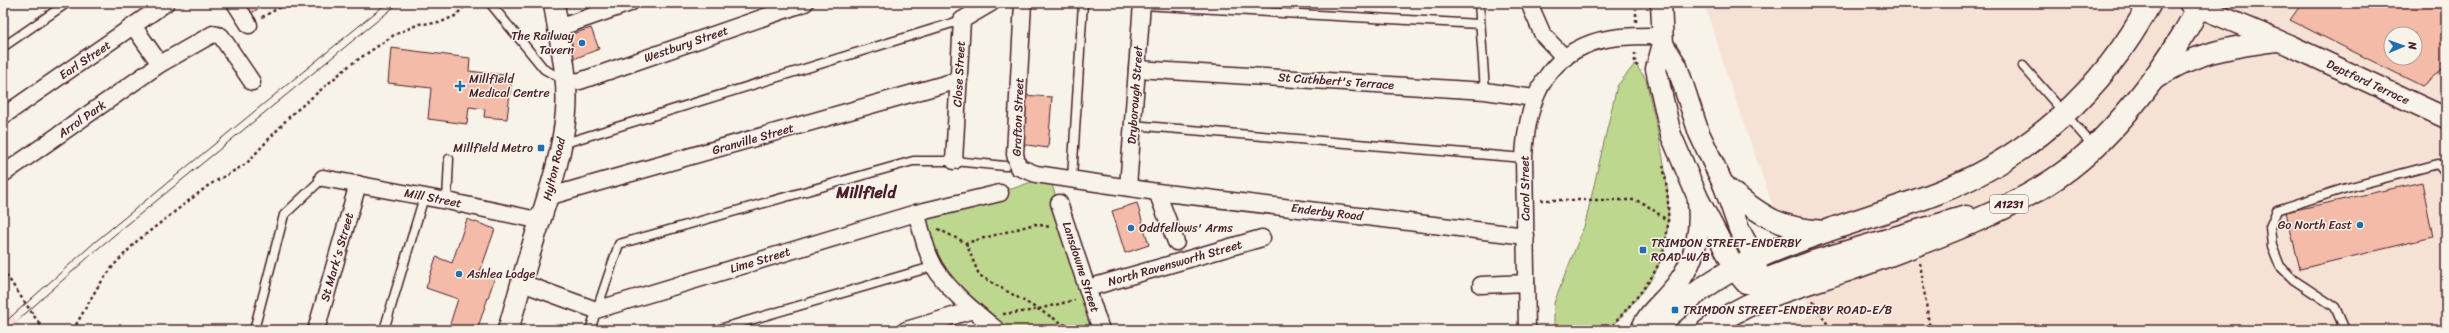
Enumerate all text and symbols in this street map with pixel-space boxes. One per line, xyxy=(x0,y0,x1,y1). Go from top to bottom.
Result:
street label: Westbury Street xyxy=(641,19,731,69)
place label: The Railway Tavern xyxy=(511,25,575,61)
north arrow xyxy=(2383,26,2423,66)
street label: Earl Street xyxy=(54,34,116,86)
marker: The Railway Tavern xyxy=(577,38,587,48)
street label: Close Street xyxy=(946,40,972,108)
text: N xyxy=(2403,41,2422,50)
street label: Dryborough Street xyxy=(1121,44,1149,145)
street label: Deptford Terrace xyxy=(2323,53,2413,111)
street label: St Cuthbert's Terrace xyxy=(1277,66,1395,96)
place label: Millfield Medical Centre xyxy=(469,68,550,104)
street label: Grafton Street xyxy=(1006,77,1030,157)
marker: Millfield Medical Centre xyxy=(454,80,466,92)
street label: Arrol Park xyxy=(52,94,111,144)
street label: Granville Street xyxy=(709,117,797,161)
street label: Hylton Road xyxy=(536,135,572,203)
place label: Millfield Metro xyxy=(453,137,533,159)
marker: Millfield Metro xyxy=(536,143,546,153)
street label: Carol Street xyxy=(1513,155,1537,221)
district label: Millfield xyxy=(835,178,897,207)
street label: Mill Street xyxy=(402,182,464,214)
road number: A1231 xyxy=(1990,195,2028,213)
street label: Enderby Road xyxy=(1290,197,1365,227)
street label: St Mark's Street xyxy=(314,210,360,304)
place label: Go North East xyxy=(2278,214,2352,236)
place label: Oddfellows' Arms xyxy=(1139,217,1233,239)
street label: Lansdowne Street xyxy=(1056,219,1106,315)
marker: Go North East xyxy=(2355,220,2365,230)
marker: Oddfellows' Arms xyxy=(1126,223,1136,233)
place label: TRIMDON STREET-ENDERBY ROAD-W/B xyxy=(1651,232,1802,268)
street label: North Ravensworth Street xyxy=(1105,233,1245,293)
street label: Lime Street xyxy=(727,240,793,280)
marker: TRIMDON STREET-ENDERBY ROAD-W/B xyxy=(1638,245,1648,255)
place label: Ashlea Lodge xyxy=(466,263,535,285)
marker: Ashlea Lodge xyxy=(454,269,464,279)
place label: TRIMDON STREET-ENDERBY ROAD-E/B xyxy=(1683,299,1893,321)
marker: TRIMDON STREET-ENDERBY ROAD-E/B xyxy=(1670,305,1680,315)

